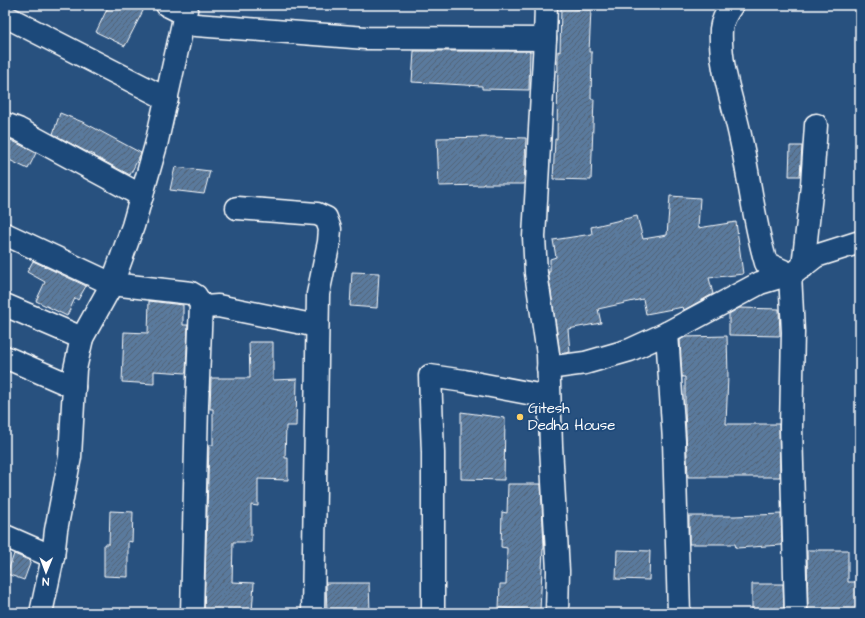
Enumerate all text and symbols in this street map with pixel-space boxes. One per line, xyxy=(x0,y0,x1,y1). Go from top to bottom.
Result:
place label: Gitesh Dedha House xyxy=(528,398,615,436)
marker: Gitesh Dedha House xyxy=(515,412,525,422)
north arrow xyxy=(26,552,66,592)
text: N xyxy=(42,574,49,589)

